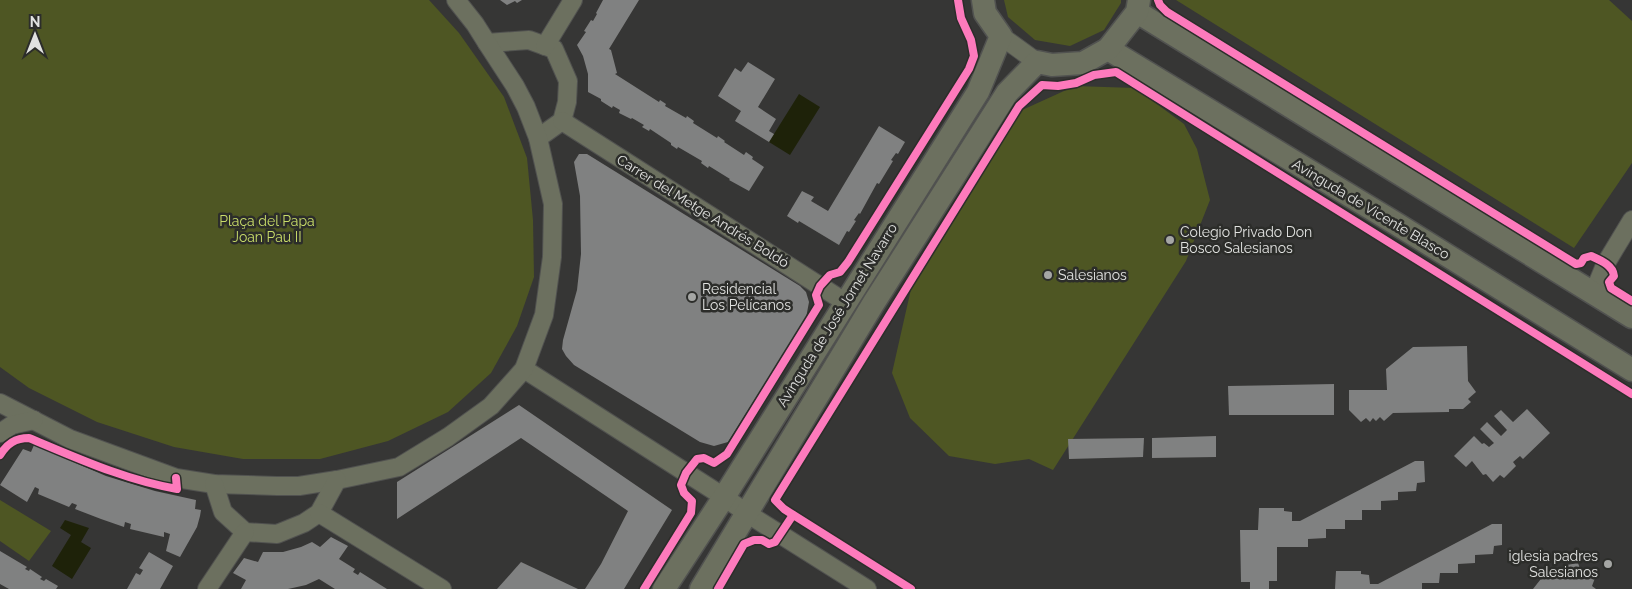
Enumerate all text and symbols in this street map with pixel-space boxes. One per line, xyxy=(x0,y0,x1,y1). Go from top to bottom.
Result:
north arrow xyxy=(10,10,60,60)
text: N xyxy=(30,14,40,30)
street label: Carrer del Metge Andrés Boldó xyxy=(614,151,792,271)
street label: Avinguda de Vicente Blasco xyxy=(1289,156,1453,262)
park label: Plaça del Papa Joan Pau II xyxy=(219,213,315,245)
street label: Avinguda de José Jornet Navarro xyxy=(774,220,900,410)
place label: Colegio Privado Don Bosco Salesianos xyxy=(1180,224,1312,256)
marker: Colegio Privado Don Bosco Salesianos xyxy=(1164,234,1176,246)
place label: Salesianos xyxy=(1058,267,1127,283)
marker: Salesianos xyxy=(1042,269,1054,281)
place label: Residencial Los Pelícanos xyxy=(702,281,791,313)
marker: Residencial Los Pelícanos xyxy=(686,291,698,303)
place label: iglesia padres Salesianos xyxy=(1509,548,1598,580)
marker: iglesia padres Salesianos xyxy=(1602,558,1614,570)

